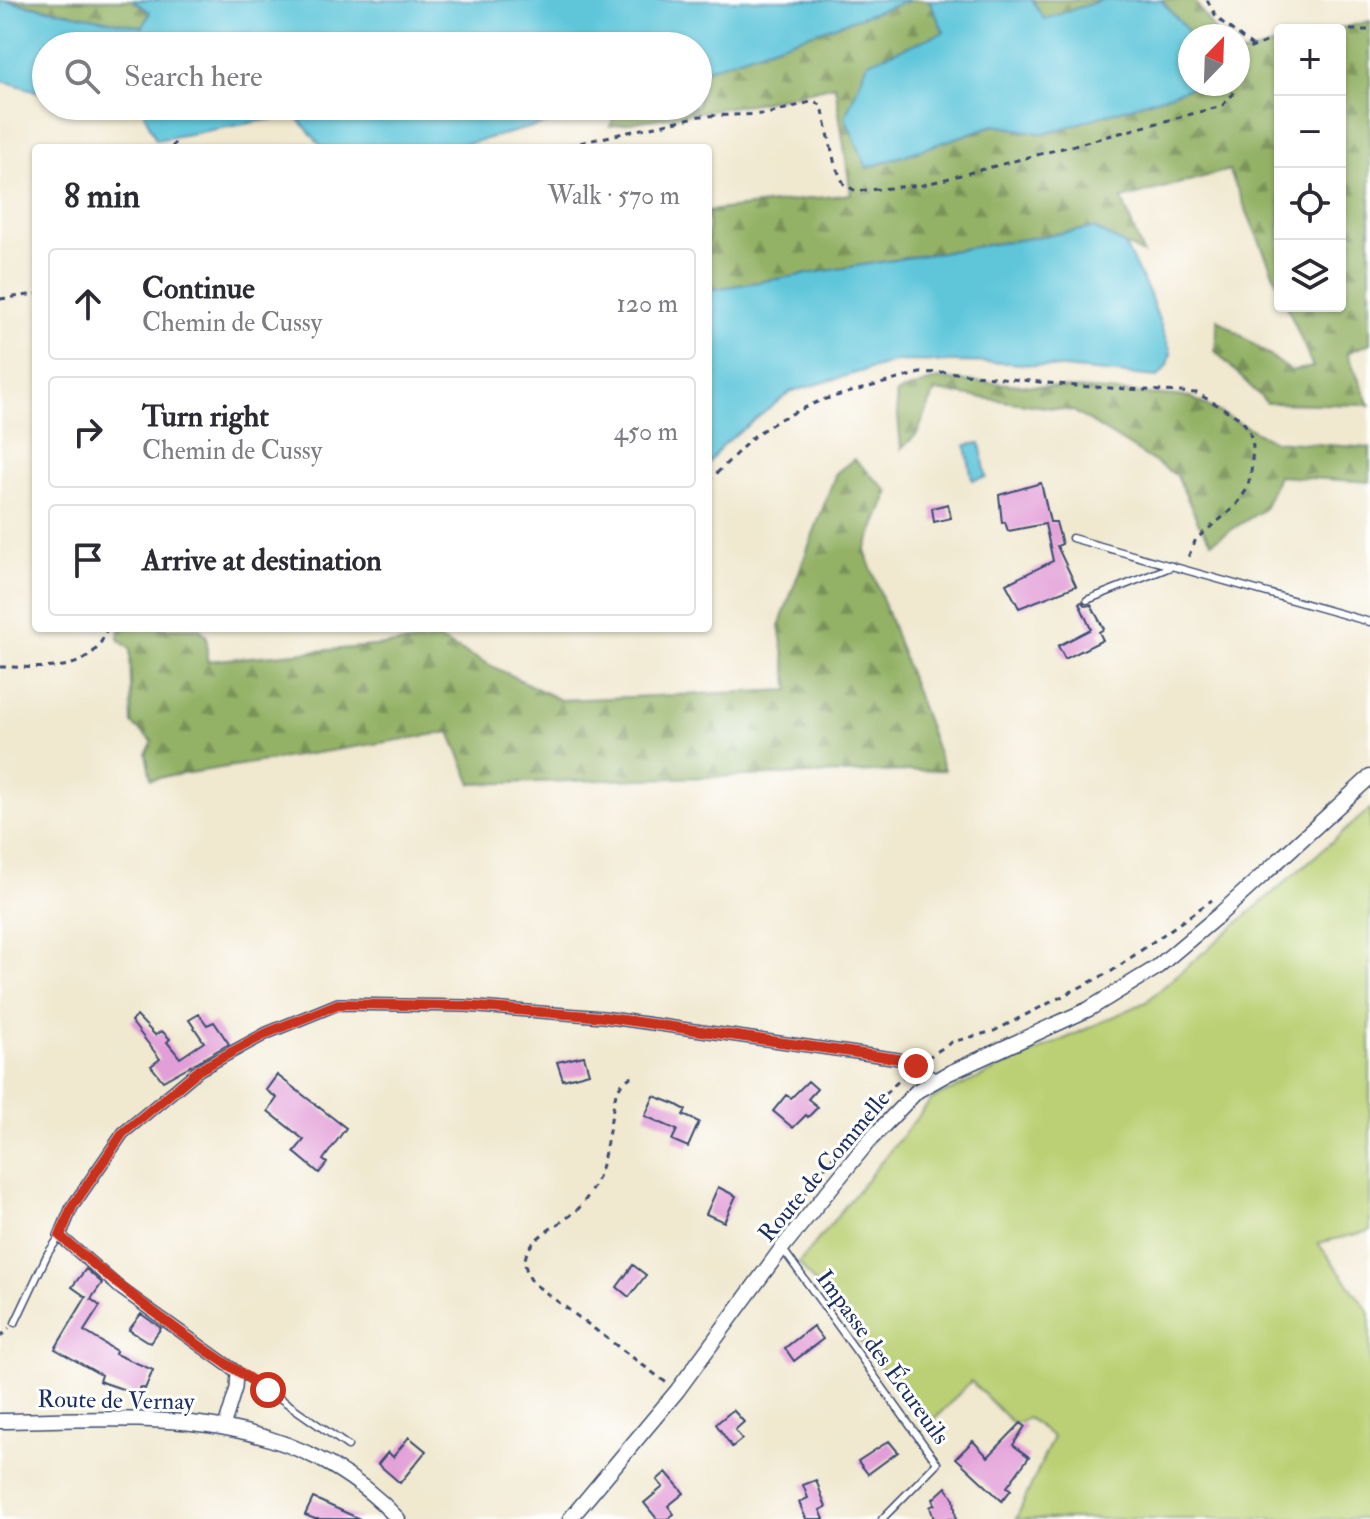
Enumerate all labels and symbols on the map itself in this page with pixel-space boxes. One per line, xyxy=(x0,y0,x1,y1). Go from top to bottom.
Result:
north arrow xyxy=(1178,24,1250,96)
route end xyxy=(898,1048,934,1084)
street label: Route de Commelle xyxy=(752,1084,897,1249)
street label: Impasse des Écureuils xyxy=(809,1263,957,1451)
route start xyxy=(250,1372,286,1408)
street label: Route de Vernay xyxy=(37,1384,195,1417)

